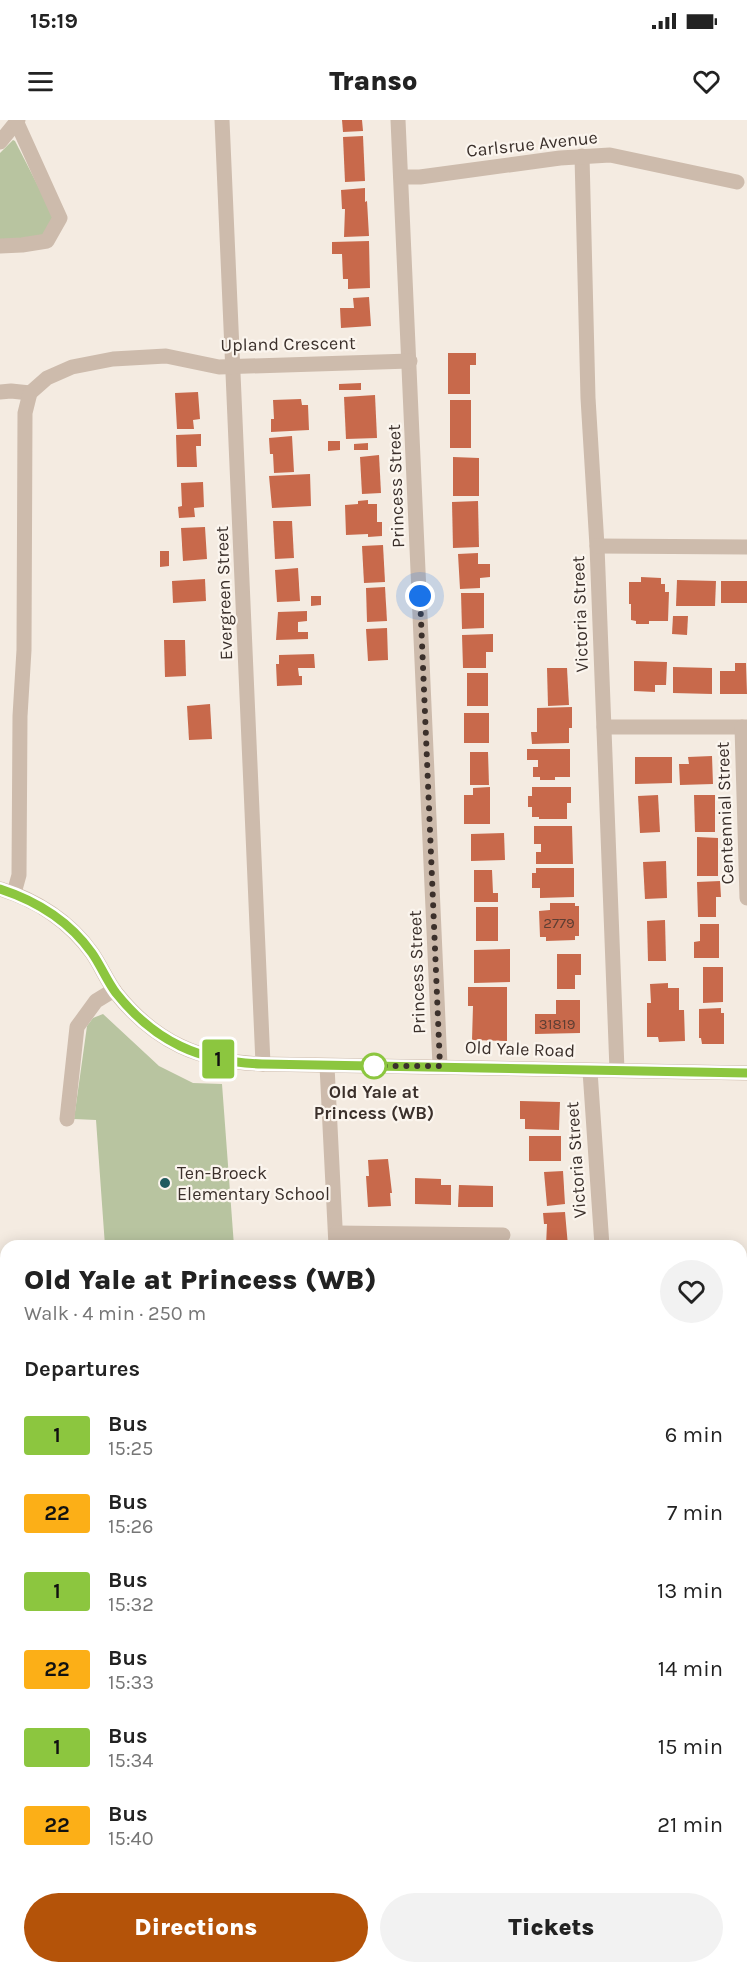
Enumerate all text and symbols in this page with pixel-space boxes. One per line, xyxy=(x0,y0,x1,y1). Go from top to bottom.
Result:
text: 15:19 xyxy=(30,8,78,34)
icon: menu xyxy=(24,65,57,98)
text: Transo xyxy=(329,65,418,97)
icon: heart xyxy=(690,65,723,98)
street label: Carlsrue Avenue xyxy=(465,126,599,162)
street label: Upland Crescent xyxy=(220,332,356,356)
street label: Princess Street xyxy=(383,424,409,548)
street label: Evergreen Street xyxy=(211,525,237,661)
street label: Victoria Street xyxy=(567,555,593,673)
your location xyxy=(405,581,435,611)
street label: Centennial Street xyxy=(712,741,738,885)
street label: Princess Street xyxy=(404,910,430,1034)
house number: 2779 xyxy=(543,914,575,932)
house number: 31819 xyxy=(539,1015,575,1033)
street label: Old Yale Road xyxy=(465,1036,575,1062)
line badge: 1 xyxy=(198,1040,238,1078)
text: 1 xyxy=(214,1047,222,1071)
marker: Old Yale at Princess (WB) xyxy=(361,1053,387,1079)
place label: Old Yale at Princess (WB) xyxy=(314,1081,434,1124)
street label: Victoria Street xyxy=(561,1101,591,1219)
place label: Ten-Broeck Elementary School xyxy=(177,1162,330,1205)
marker: Ten-Broeck Elementary School xyxy=(158,1176,172,1190)
button: heart xyxy=(660,1260,723,1323)
text: Old Yale at Princess (WB) xyxy=(24,1263,377,1296)
text: Walk · 4 min · 250 m xyxy=(24,1302,206,1325)
text: Departures xyxy=(24,1356,140,1382)
text: Bus xyxy=(108,1411,148,1437)
text: 6 min xyxy=(665,1422,723,1448)
text: 1 xyxy=(53,1423,61,1447)
text: 15:25 xyxy=(108,1437,153,1460)
text: Bus xyxy=(108,1489,148,1515)
text: 7 min xyxy=(667,1500,723,1526)
text: 22 xyxy=(44,1501,70,1525)
text: 15:26 xyxy=(108,1515,154,1538)
text: Bus xyxy=(108,1567,148,1593)
text: 13 min xyxy=(657,1578,723,1604)
text: 1 xyxy=(53,1579,61,1603)
text: 15:32 xyxy=(108,1593,154,1616)
text: Bus xyxy=(108,1645,148,1671)
text: 14 min xyxy=(658,1656,723,1682)
text: 22 xyxy=(44,1657,70,1681)
text: 15:33 xyxy=(108,1671,154,1694)
text: Bus xyxy=(108,1723,148,1749)
text: 15 min xyxy=(658,1734,723,1760)
text: 1 xyxy=(53,1735,61,1759)
text: 15:34 xyxy=(108,1749,154,1772)
text: Bus xyxy=(108,1801,148,1827)
text: 21 min xyxy=(657,1812,723,1838)
text: 22 xyxy=(44,1813,70,1837)
text: 15:40 xyxy=(108,1827,154,1850)
button: Directions xyxy=(24,1893,368,1962)
button: Tickets xyxy=(380,1893,723,1962)

